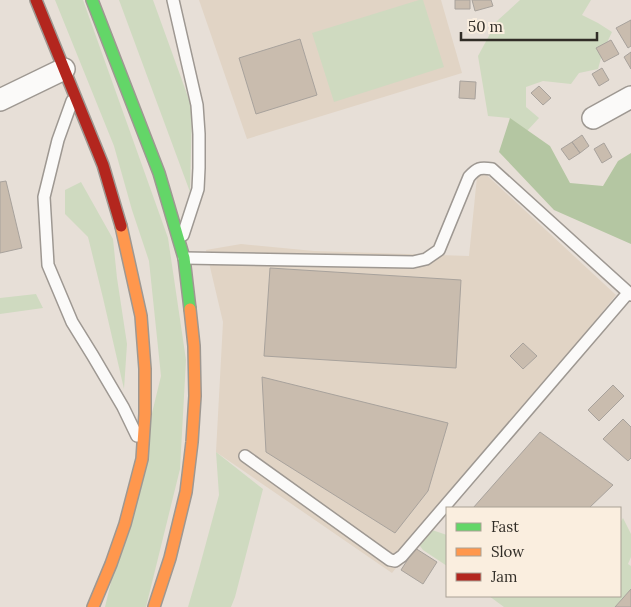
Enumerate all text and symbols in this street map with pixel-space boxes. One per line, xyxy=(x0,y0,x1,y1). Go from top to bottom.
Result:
scale bar xyxy=(461,10,597,42)
text: 50 m xyxy=(468,17,503,36)
legend xyxy=(446,507,621,597)
text: Fast xyxy=(491,517,519,536)
text: Slow xyxy=(491,542,524,561)
text: Jam xyxy=(490,567,518,586)

